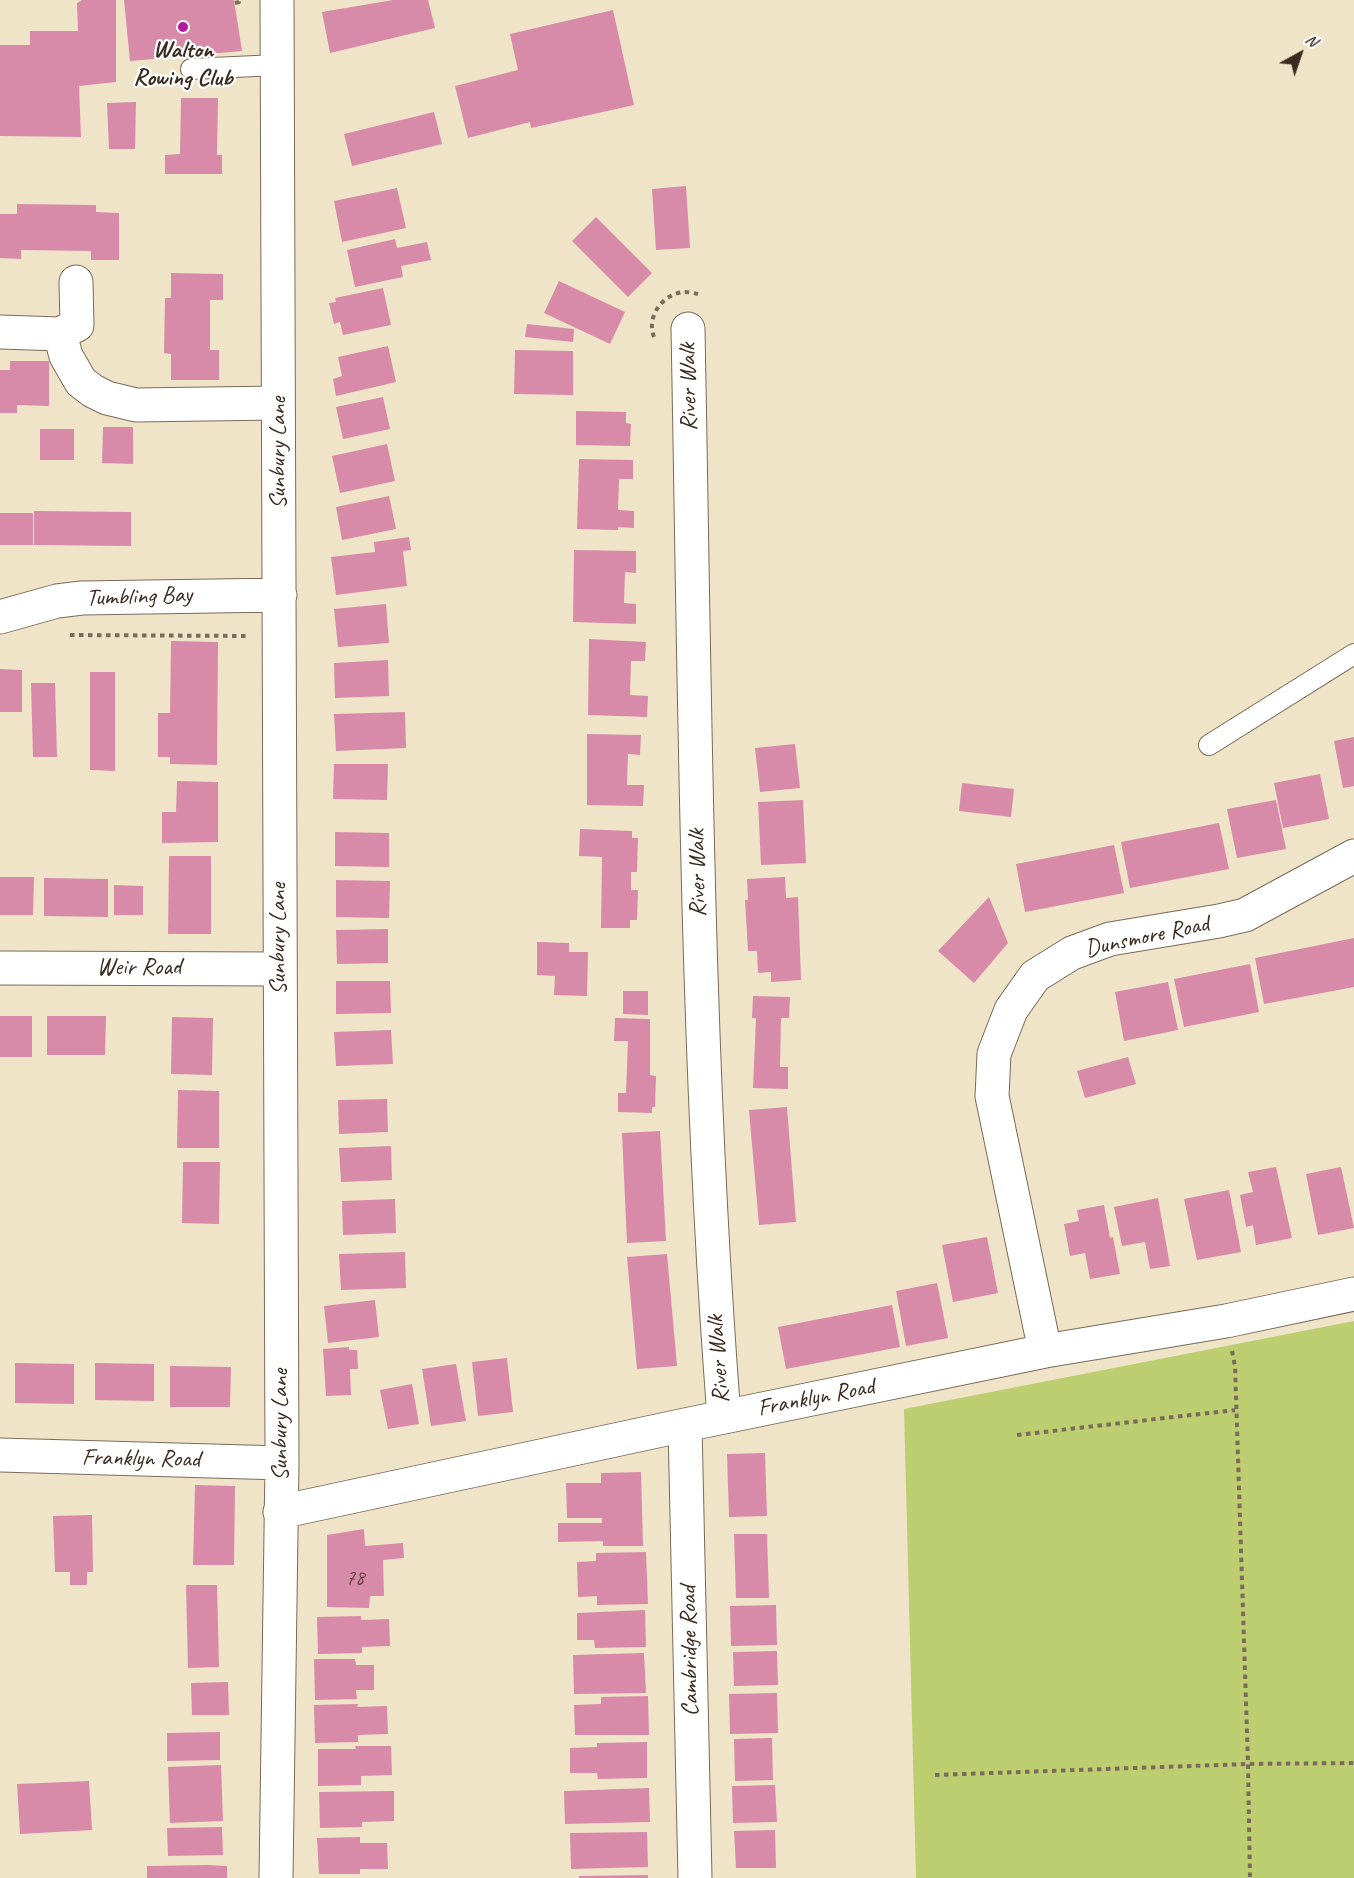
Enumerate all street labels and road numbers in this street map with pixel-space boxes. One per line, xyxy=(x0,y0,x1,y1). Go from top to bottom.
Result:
street label: River Walk xyxy=(674,343,704,431)
street label: Sunbury Lane xyxy=(265,397,293,509)
street label: Tumbling Bay xyxy=(86,581,192,613)
street label: River Walk xyxy=(683,829,713,917)
street label: Sunbury Lane xyxy=(265,883,293,995)
street label: Dunsmore Road xyxy=(1082,910,1212,964)
street label: Weir Road xyxy=(97,954,181,982)
street label: River Walk xyxy=(702,1314,736,1404)
street label: Sunbury Lane xyxy=(267,1369,295,1481)
street label: Franklyn Road xyxy=(755,1373,877,1423)
street label: Franklyn Road xyxy=(82,1444,200,1474)
street label: Cambridge Road xyxy=(674,1585,706,1717)

